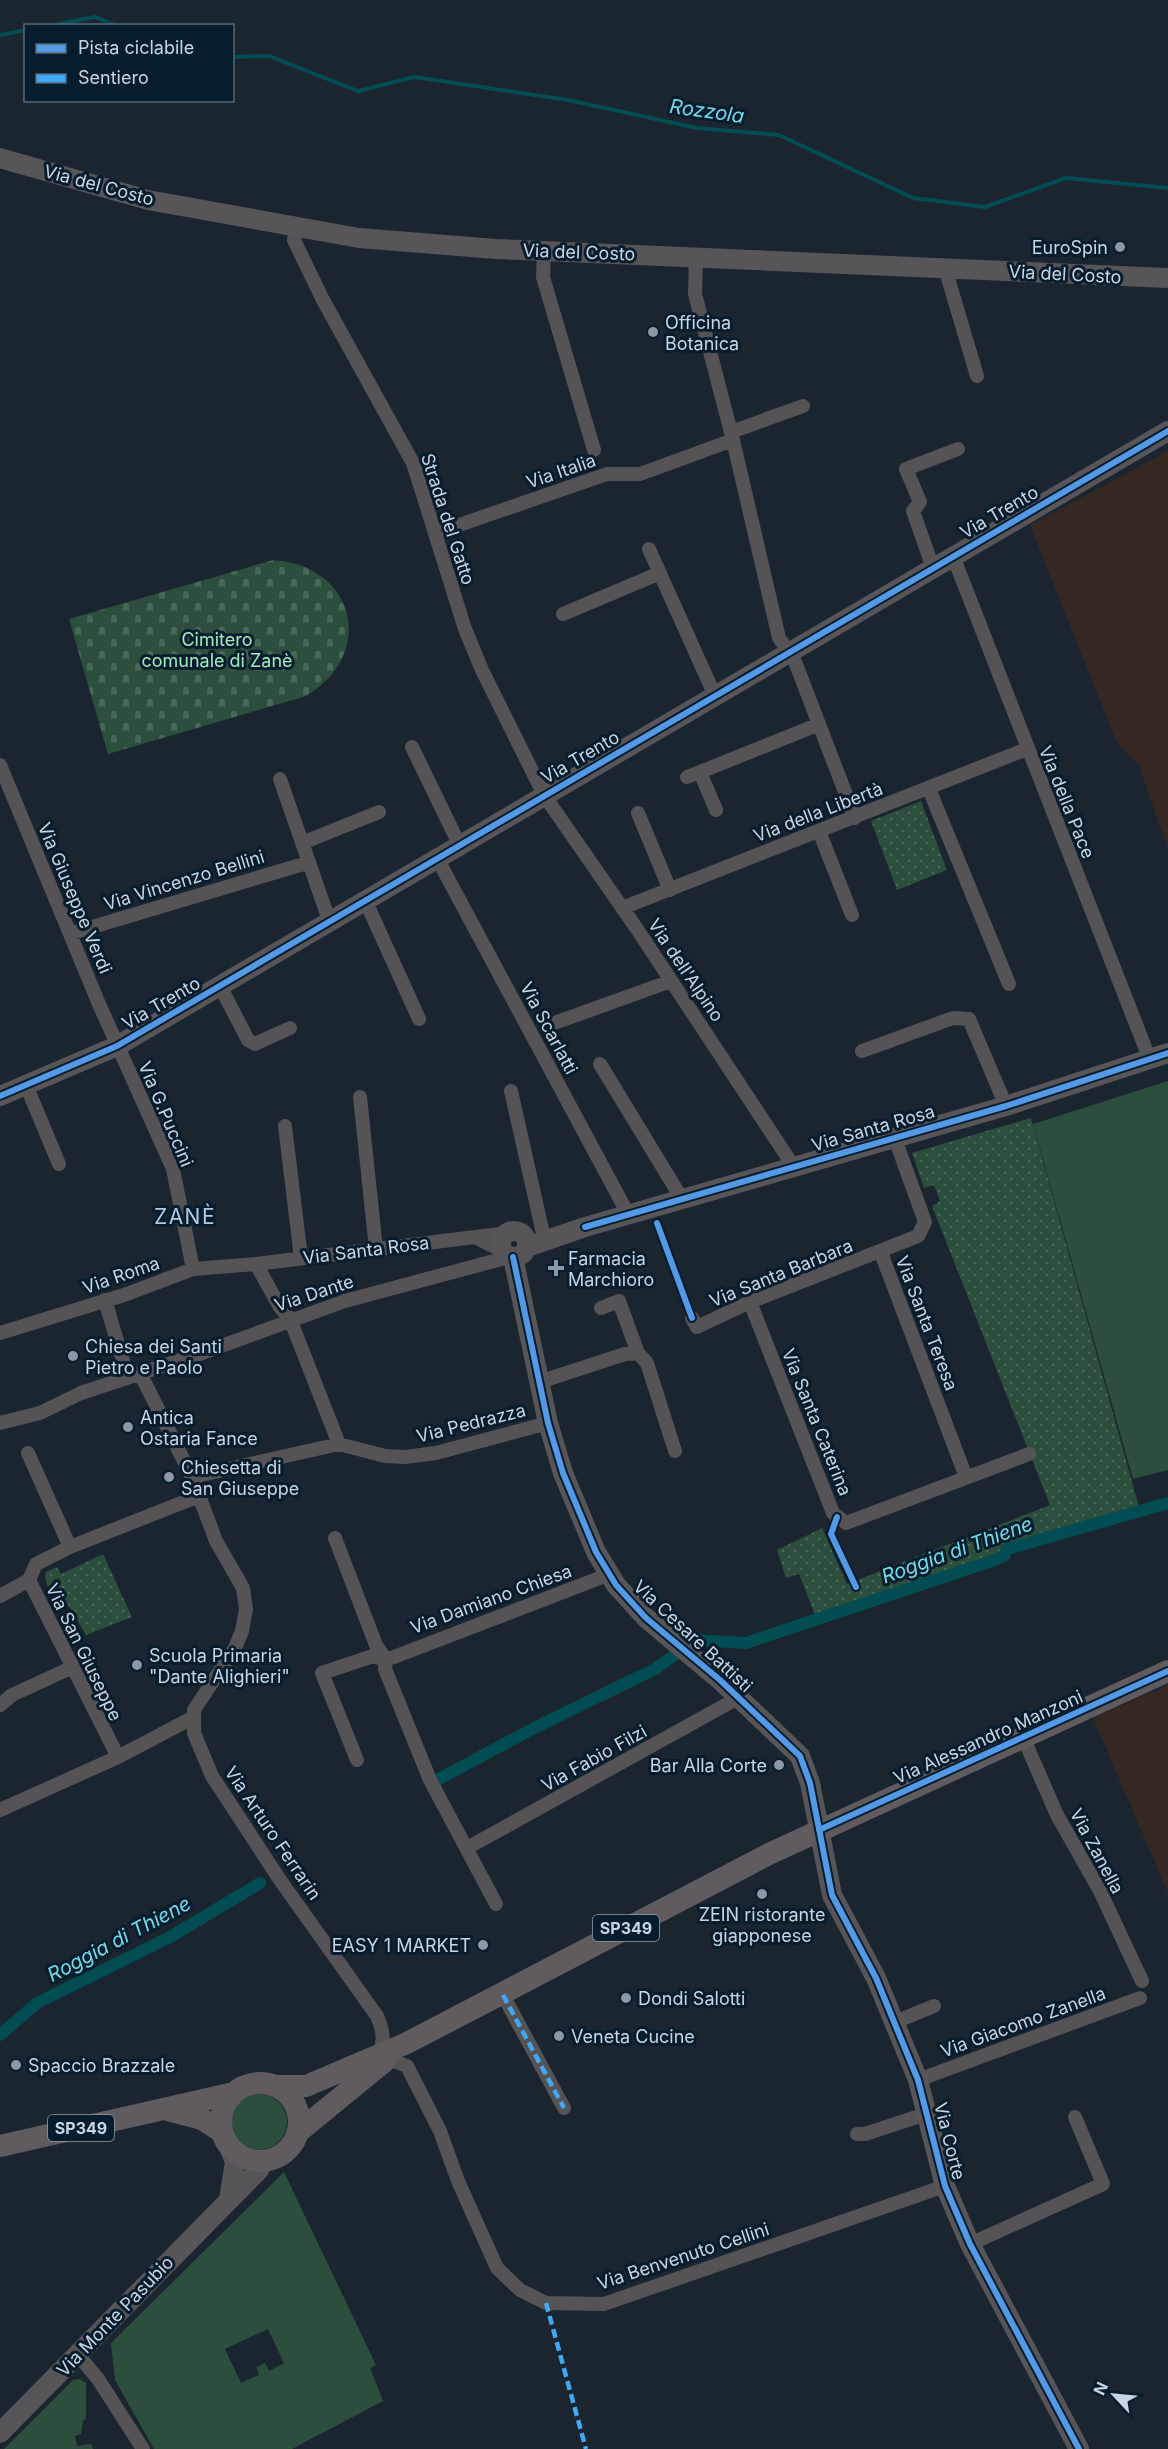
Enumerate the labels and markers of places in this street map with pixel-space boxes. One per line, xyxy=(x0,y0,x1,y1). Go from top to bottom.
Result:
place label: EuroSpin xyxy=(1032,237,1108,258)
marker: EuroSpin xyxy=(1113,240,1127,254)
place label: Officina Botanica xyxy=(665,312,739,354)
marker: Officina Botanica xyxy=(646,325,660,339)
place label: Farmacia Marchioro xyxy=(568,1248,654,1290)
marker: Farmacia Marchioro xyxy=(549,1261,563,1275)
place label: Chiesa dei Santi Pietro e Paolo xyxy=(85,1336,222,1378)
marker: Chiesa dei Santi Pietro e Paolo xyxy=(66,1349,80,1363)
place label: Antica Ostaria Fance xyxy=(140,1407,258,1449)
marker: Antica Ostaria Fance xyxy=(121,1420,135,1434)
place label: Chiesetta di San Giuseppe xyxy=(181,1457,299,1499)
marker: Chiesetta di San Giuseppe xyxy=(162,1470,176,1484)
place label: Scuola Primaria "Dante Alighieri" xyxy=(149,1645,290,1687)
marker: Scuola Primaria "Dante Alighieri" xyxy=(130,1658,144,1672)
place label: Bar Alla Corte xyxy=(650,1755,767,1776)
marker: Bar Alla Corte xyxy=(772,1758,786,1772)
marker: ZEIN ristorante giapponese xyxy=(755,1887,769,1901)
place label: ZEIN ristorante giapponese xyxy=(699,1904,825,1946)
place label: EASY 1 MARKET xyxy=(332,1935,471,1956)
marker: EASY 1 MARKET xyxy=(476,1938,490,1952)
place label: Dondi Salotti xyxy=(638,1988,745,2009)
marker: Dondi Salotti xyxy=(619,1991,633,2005)
place label: Veneta Cucine xyxy=(571,2026,695,2047)
marker: Veneta Cucine xyxy=(552,2029,566,2043)
place label: Spaccio Brazzale xyxy=(28,2055,175,2076)
marker: Spaccio Brazzale xyxy=(9,2058,23,2072)

